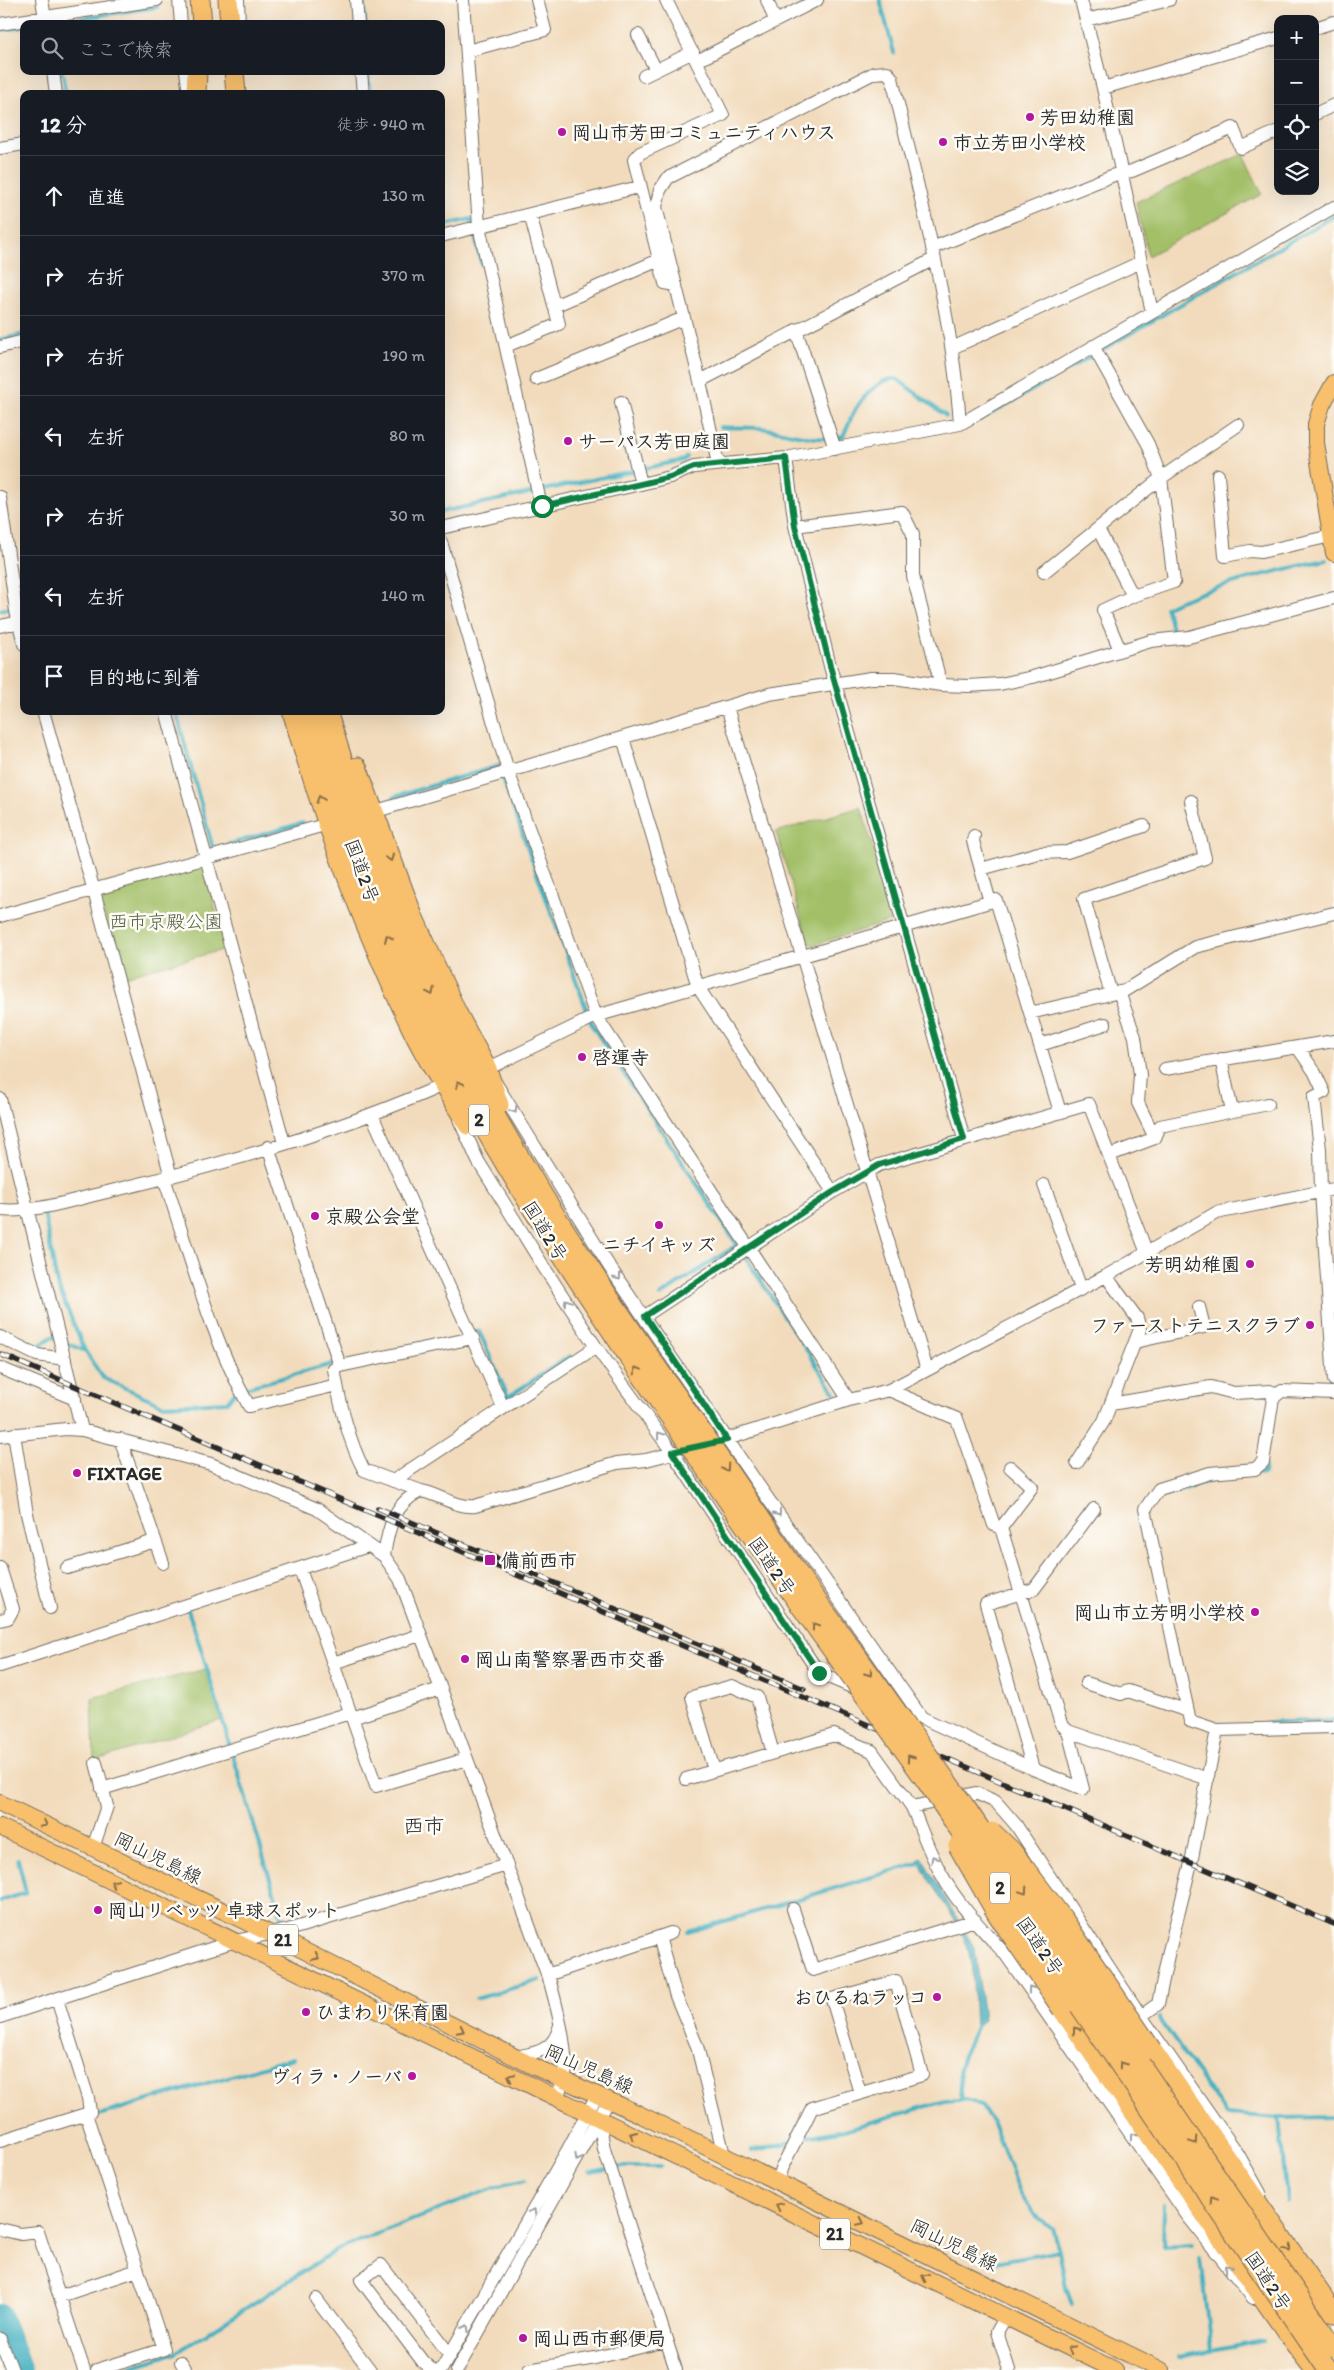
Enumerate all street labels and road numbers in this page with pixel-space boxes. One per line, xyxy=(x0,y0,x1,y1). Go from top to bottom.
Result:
street label: 国道2号 xyxy=(340,836,384,906)
road number: 2 xyxy=(469,1104,489,1136)
street label: 国道2号 xyxy=(517,1196,573,1266)
street label: 国道2号 xyxy=(743,1532,801,1600)
street label: 岡山児島線 xyxy=(110,1827,206,1889)
road number: 2 xyxy=(990,1872,1010,1904)
street label: 国道2号 xyxy=(1011,1912,1069,1980)
road number: 21 xyxy=(268,1924,298,1956)
street label: 岡山児島線 xyxy=(541,2039,637,2099)
street label: 岡山児島線 xyxy=(906,2214,1002,2276)
road number: 21 xyxy=(820,2218,850,2250)
street label: 国道2号 xyxy=(1240,2247,1296,2315)

